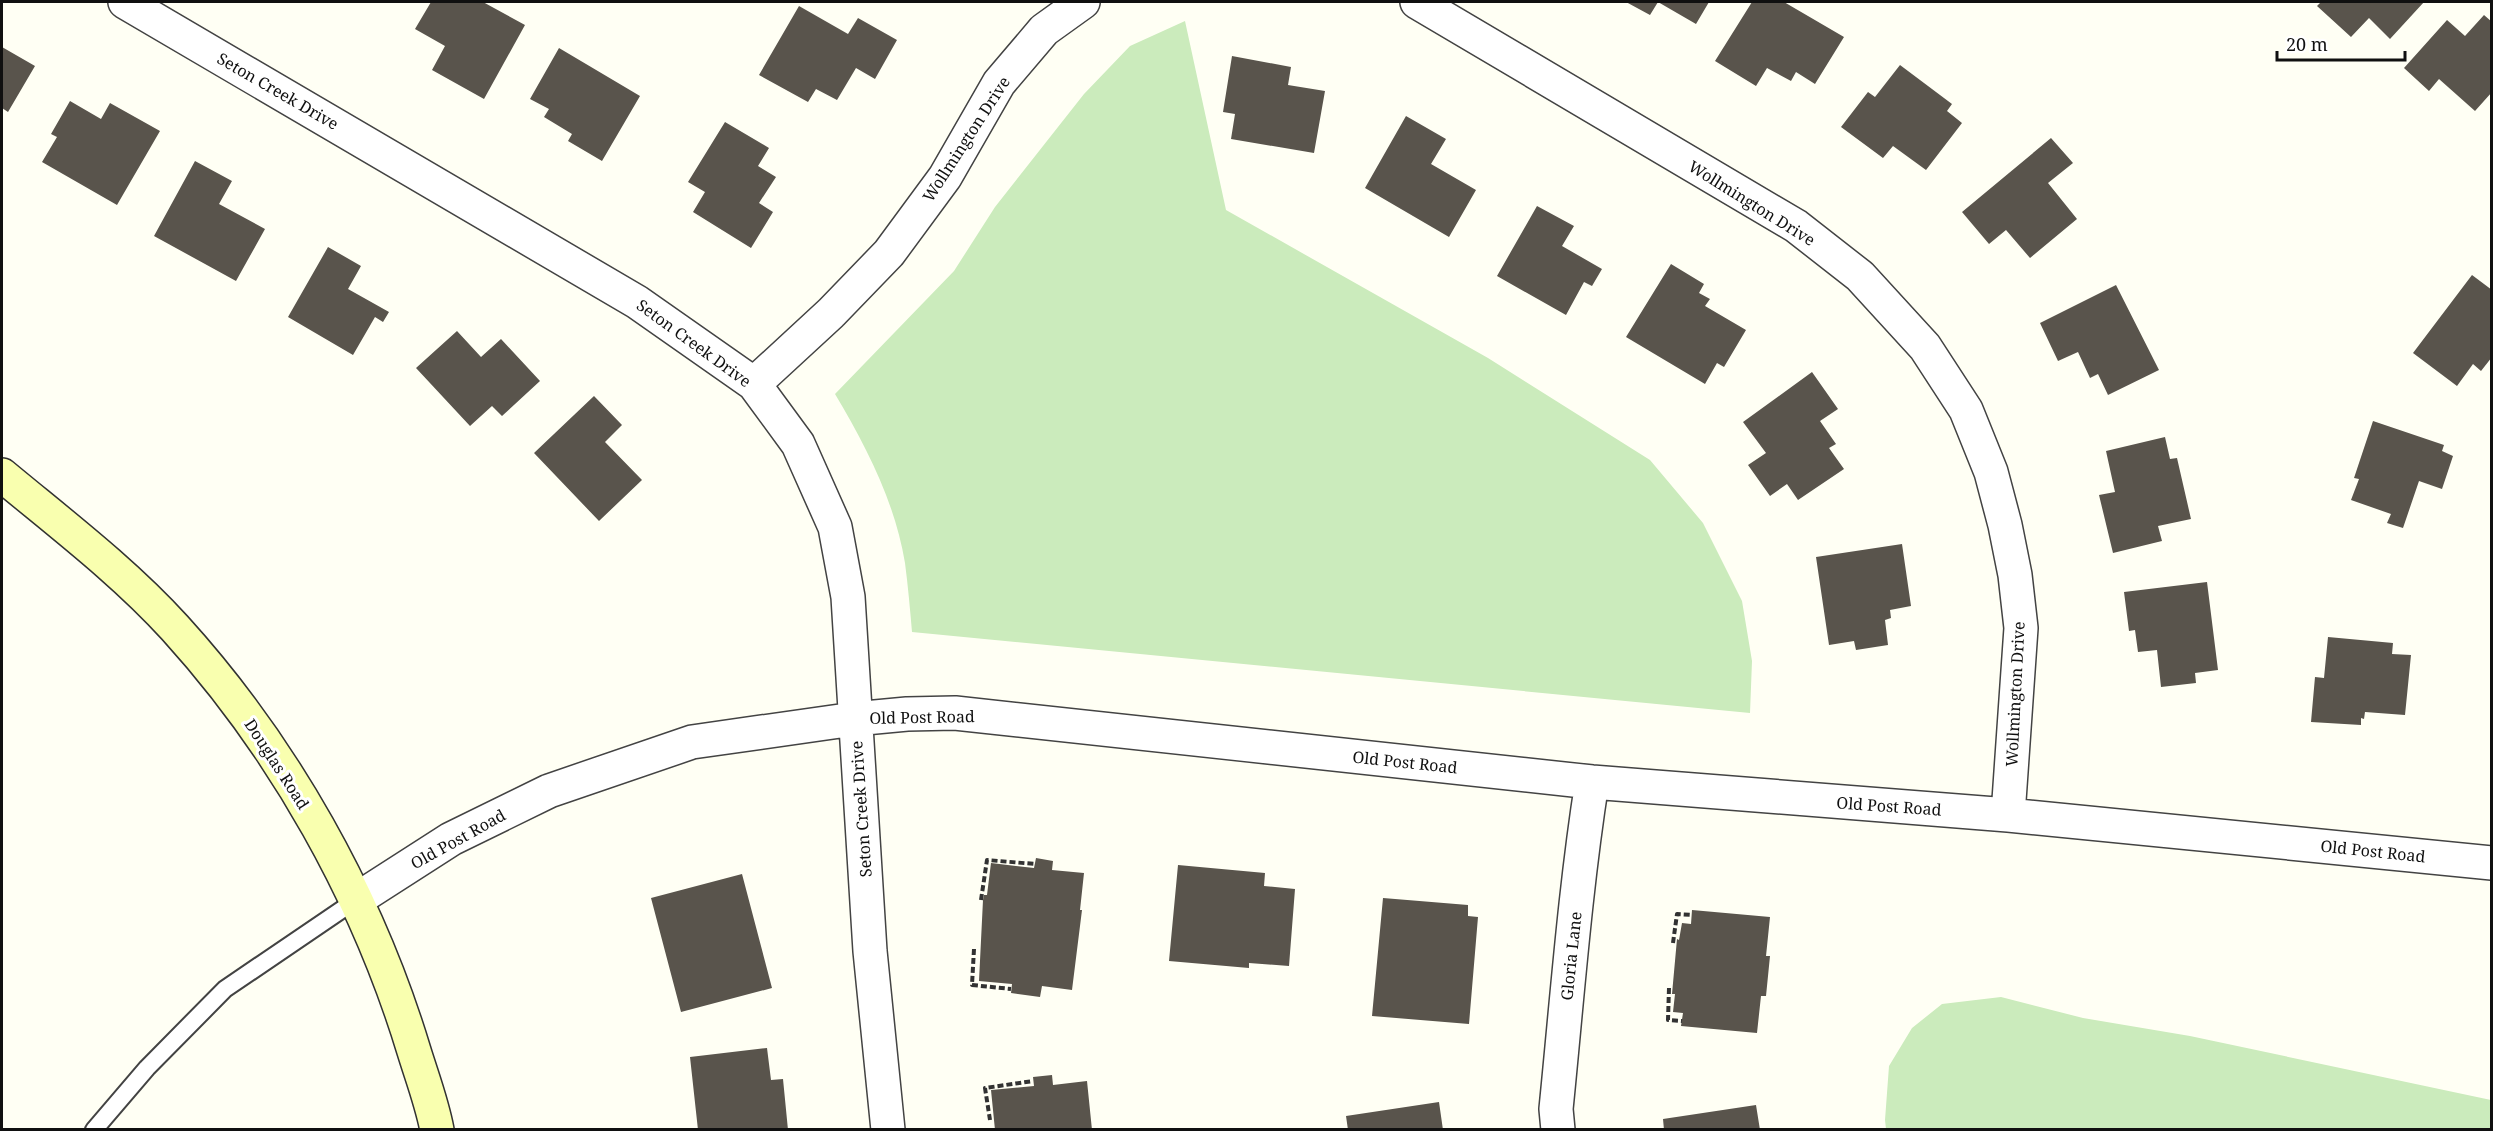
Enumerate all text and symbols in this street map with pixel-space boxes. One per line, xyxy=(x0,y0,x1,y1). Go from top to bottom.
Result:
scale bar xyxy=(2277,24,2404,62)
text: 20 m xyxy=(2286,32,2328,56)
street label: Seton Creek Drive xyxy=(213,47,343,135)
street label: Wollmington Drive xyxy=(917,72,1015,206)
street label: Wollmington Drive xyxy=(1684,155,1820,251)
street label: Seton Creek Drive xyxy=(632,294,756,392)
street label: Wollmington Drive xyxy=(2000,621,2030,767)
street label: Old Post Road xyxy=(869,705,975,729)
street label: Douglas Road xyxy=(240,715,315,814)
street label: Seton Creek Drive xyxy=(845,740,877,878)
street label: Old Post Road xyxy=(1351,746,1459,778)
street label: Old Post Road xyxy=(1836,791,1942,821)
street label: Old Post Road xyxy=(407,804,510,874)
street label: Old Post Road xyxy=(2319,835,2427,867)
street label: Gloria Lane xyxy=(1555,910,1587,1002)

